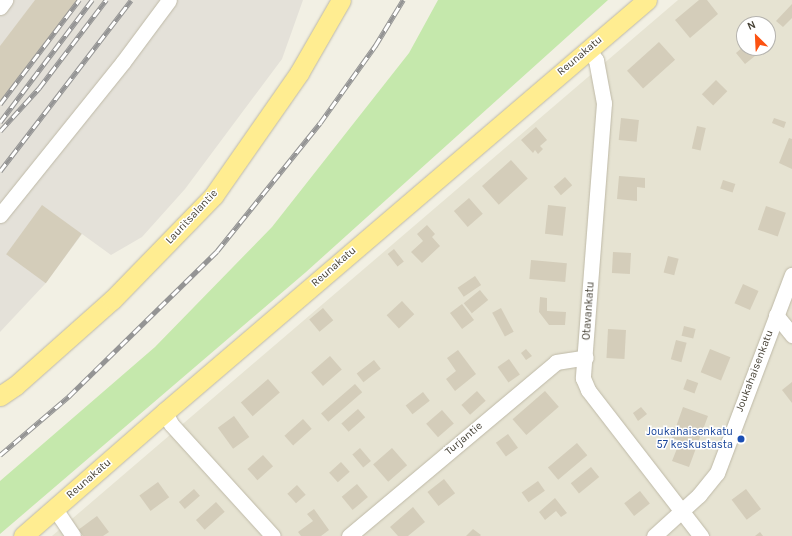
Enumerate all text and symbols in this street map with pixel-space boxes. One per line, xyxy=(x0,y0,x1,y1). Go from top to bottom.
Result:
north arrow xyxy=(736,16,776,56)
text: N xyxy=(745,18,758,33)
street label: Reunakatu xyxy=(555,33,605,79)
street label: Lauritsalantie xyxy=(163,187,221,247)
street label: Reunakatu xyxy=(309,244,359,290)
street label: Otavankatu xyxy=(580,281,598,341)
street label: Joukahaisenkatu xyxy=(733,328,777,414)
street label: Turjantie xyxy=(443,420,485,458)
place label: Joukahaisenkatu 57 keskustasta xyxy=(647,426,733,452)
marker: Joukahaisenkatu 57 keskustasta xyxy=(736,434,746,444)
street label: Reunakatu xyxy=(64,456,114,502)

